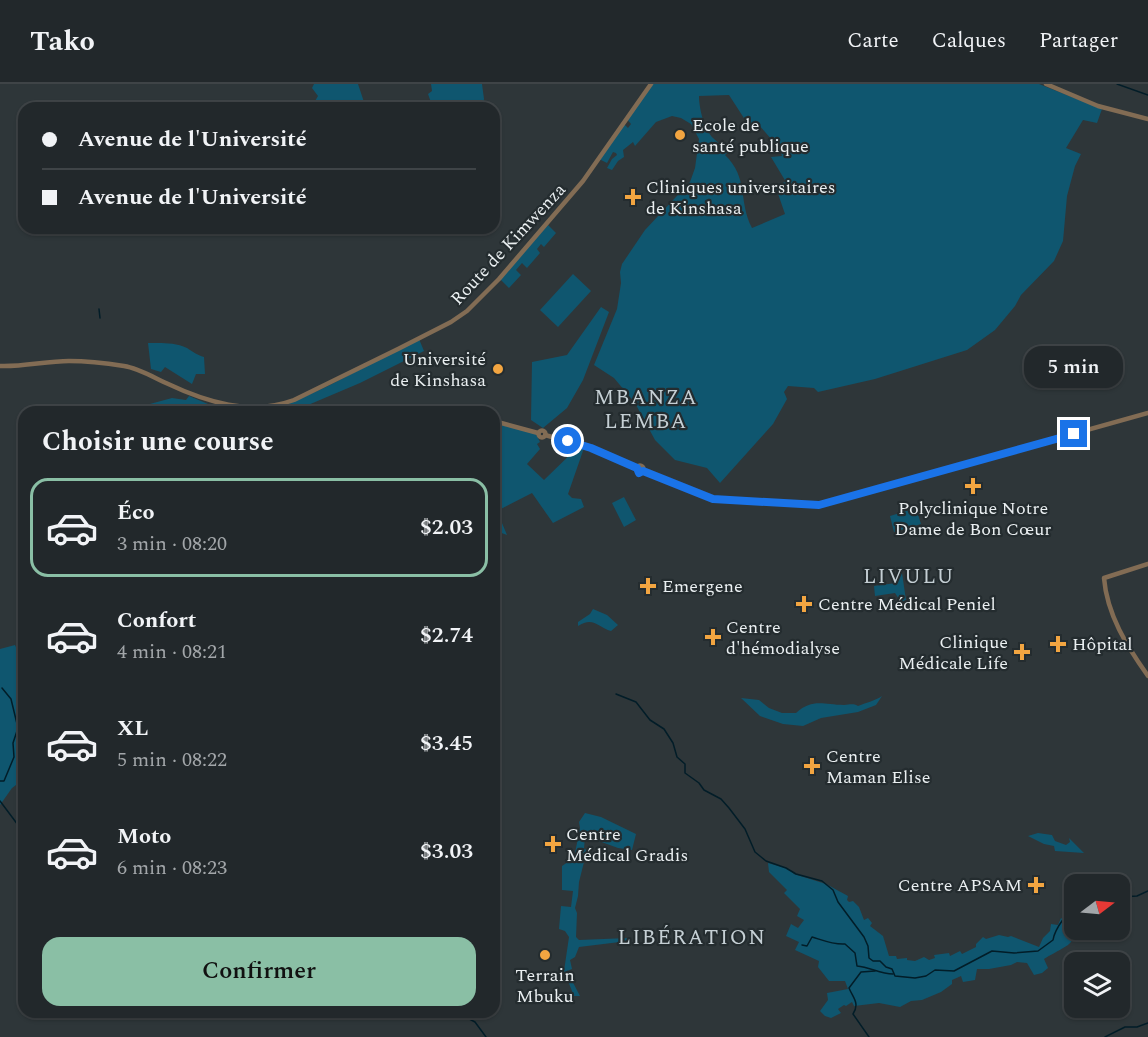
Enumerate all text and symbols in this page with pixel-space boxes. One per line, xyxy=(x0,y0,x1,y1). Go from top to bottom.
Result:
text: Tako xyxy=(30,20,95,63)
text: Carte xyxy=(847,25,899,57)
text: Calques xyxy=(932,25,1006,57)
text: Partager xyxy=(1039,25,1118,57)
place label: Ecole de santé publique xyxy=(692,112,809,160)
text: Avenue de l'Université xyxy=(78,123,307,156)
marker: Ecole de santé publique xyxy=(673,128,687,142)
place label: Cliniques universitaires de Kinshasa xyxy=(646,174,836,222)
street label: Route de Kimwenza xyxy=(444,177,572,311)
text: Avenue de l'Université xyxy=(78,181,307,214)
marker: Cliniques universitaires de Kinshasa xyxy=(624,188,642,206)
place label: Université de Kinshasa xyxy=(390,346,486,394)
callout: 5 min xyxy=(1024,347,1124,389)
text: 5 min xyxy=(1048,352,1099,382)
marker: Université de Kinshasa xyxy=(491,362,505,376)
district label: MBANZA LEMBA xyxy=(594,382,698,438)
route end xyxy=(1060,420,1087,447)
text: Choisir une course xyxy=(42,421,274,463)
route start xyxy=(554,427,581,454)
marker: Polyclinique Notre Dame de Bon Cœur xyxy=(964,477,982,495)
place label: Polyclinique Notre Dame de Bon Cœur xyxy=(895,495,1051,543)
text: Éco xyxy=(117,496,155,529)
icon: car xyxy=(45,501,99,555)
text: $2.03 xyxy=(420,511,473,544)
text: 3 min · 08:20 xyxy=(117,529,227,559)
district label: LIVULU xyxy=(863,561,955,593)
place label: Emergene xyxy=(662,573,743,600)
marker: Emergene xyxy=(639,577,657,595)
place label: Centre Médical Peniel xyxy=(818,591,996,618)
marker: Centre Médical Peniel xyxy=(795,595,813,613)
text: Confort xyxy=(117,604,196,637)
icon: car xyxy=(45,609,99,663)
place label: Centre d'hémodialyse xyxy=(726,614,840,662)
text: $2.74 xyxy=(420,619,473,652)
marker: Centre d'hémodialyse xyxy=(704,628,722,646)
place label: Clinique Médicale Life xyxy=(899,629,1008,677)
place label: Hôpital xyxy=(1072,631,1133,658)
marker: Hôpital xyxy=(1049,635,1067,653)
text: 4 min · 08:21 xyxy=(117,637,227,667)
marker: Clinique Médicale Life xyxy=(1013,643,1031,661)
text: XL xyxy=(117,712,148,745)
icon: car xyxy=(45,717,99,771)
text: $3.45 xyxy=(420,727,473,760)
place label: Centre Maman Elise xyxy=(826,743,930,791)
text: 5 min · 08:22 xyxy=(117,745,227,775)
marker: Centre Maman Elise xyxy=(803,757,821,775)
text: Moto xyxy=(117,820,171,853)
place label: Centre Médical Gradis xyxy=(566,821,688,869)
icon: car xyxy=(45,825,99,879)
text: $3.03 xyxy=(420,835,473,868)
marker: Centre Médical Gradis xyxy=(544,835,562,853)
text: 6 min · 08:23 xyxy=(117,853,227,883)
place label: Centre APSAM xyxy=(898,872,1022,899)
north arrow xyxy=(1064,874,1130,940)
map controls xyxy=(1064,874,1130,1018)
marker: Centre APSAM xyxy=(1027,876,1045,894)
district label: LIBÉRATION xyxy=(618,922,766,954)
button: Confirmer xyxy=(42,937,476,1006)
marker: Terrain Mbuku xyxy=(538,948,552,962)
button: layers xyxy=(1064,952,1130,1018)
place label: Terrain Mbuku xyxy=(515,962,575,1010)

